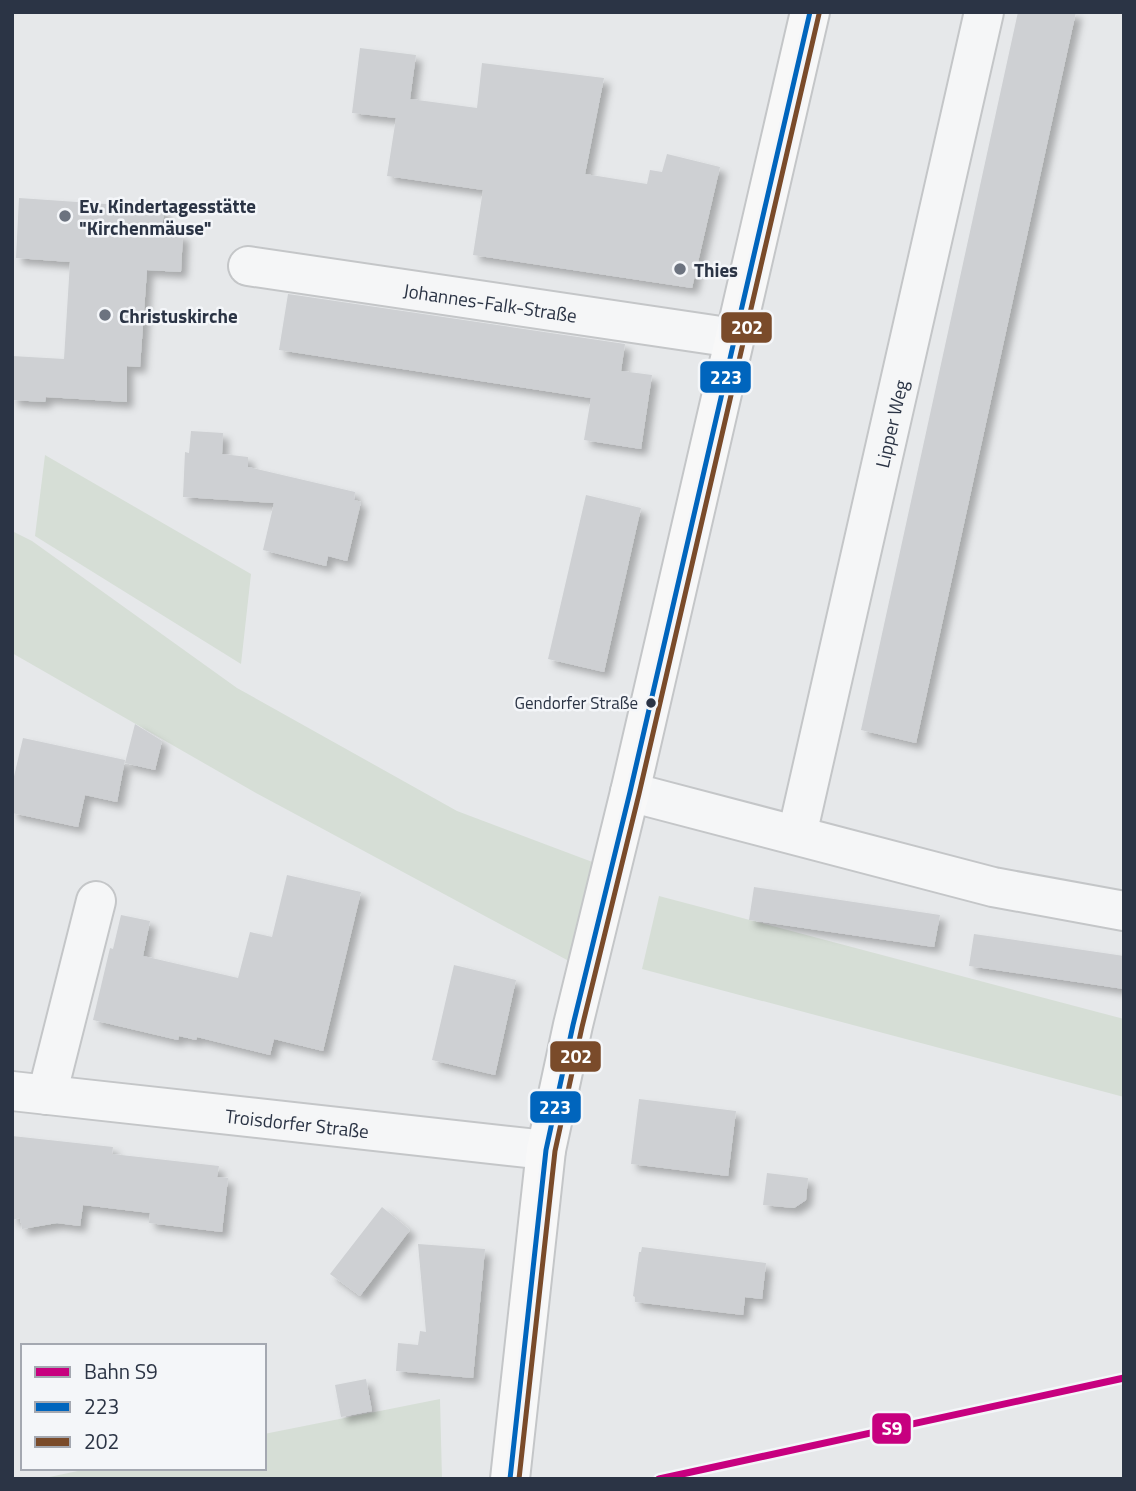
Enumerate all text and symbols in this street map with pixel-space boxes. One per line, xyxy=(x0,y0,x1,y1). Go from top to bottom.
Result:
place label: Ev. Kindertagesstätte "Kirchenmäuse" xyxy=(79,191,256,242)
marker: Ev. Kindertagesstätte "Kirchenmäuse" xyxy=(57,208,73,224)
place label: Thies xyxy=(694,255,738,284)
marker: Thies xyxy=(672,261,688,277)
street label: Johannes-Falk-Straße xyxy=(402,275,579,329)
place label: Christuskirche xyxy=(119,301,238,330)
marker: Christuskirche xyxy=(97,307,113,323)
line badge: 202 xyxy=(720,311,773,344)
text: 202 xyxy=(731,312,763,341)
line badge: 223 xyxy=(699,360,752,394)
text: 223 xyxy=(710,362,742,391)
street label: Lipper Weg xyxy=(866,376,915,470)
place label: Gendorfer Straße xyxy=(515,690,638,716)
marker: Gendorfer Straße xyxy=(644,696,658,710)
line badge: 202 xyxy=(549,1040,602,1073)
text: 202 xyxy=(560,1041,592,1070)
line badge: 223 xyxy=(529,1090,582,1124)
text: 223 xyxy=(539,1092,571,1121)
street label: Troisdorfer Straße xyxy=(224,1100,371,1145)
legend xyxy=(21,1344,266,1470)
text: Bahn S9 xyxy=(84,1355,158,1387)
text: 223 xyxy=(84,1390,119,1422)
line badge: S9 xyxy=(871,1412,912,1445)
text: S9 xyxy=(882,1413,902,1442)
text: 202 xyxy=(84,1425,119,1457)

